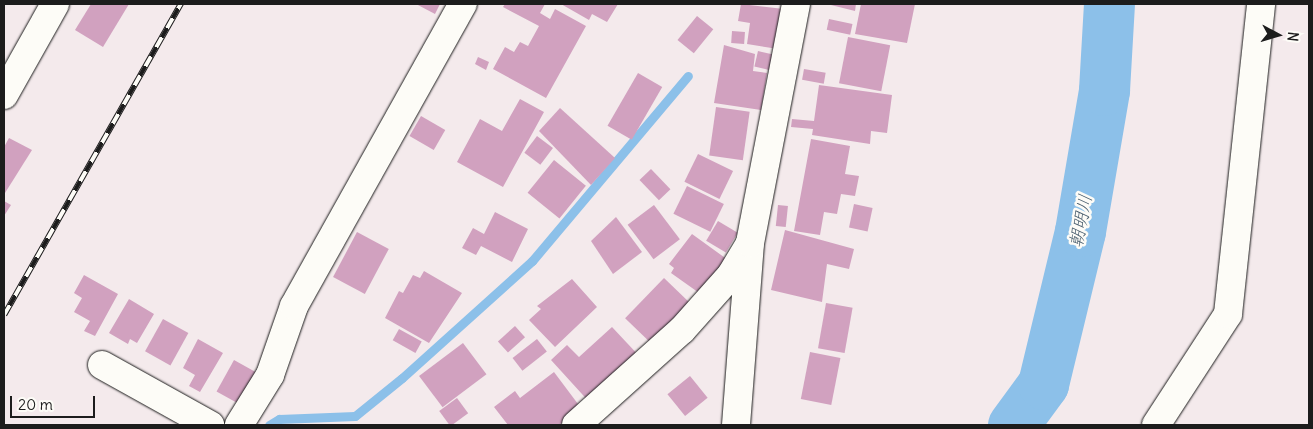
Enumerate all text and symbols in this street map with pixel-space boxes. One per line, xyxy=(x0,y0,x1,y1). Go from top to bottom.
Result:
north arrow xyxy=(1253,10,1303,60)
text: N xyxy=(1283,31,1302,42)
water label: 朝明川 xyxy=(1065,192,1097,250)
scale bar xyxy=(12,386,98,418)
text: 20 m xyxy=(18,395,53,414)

